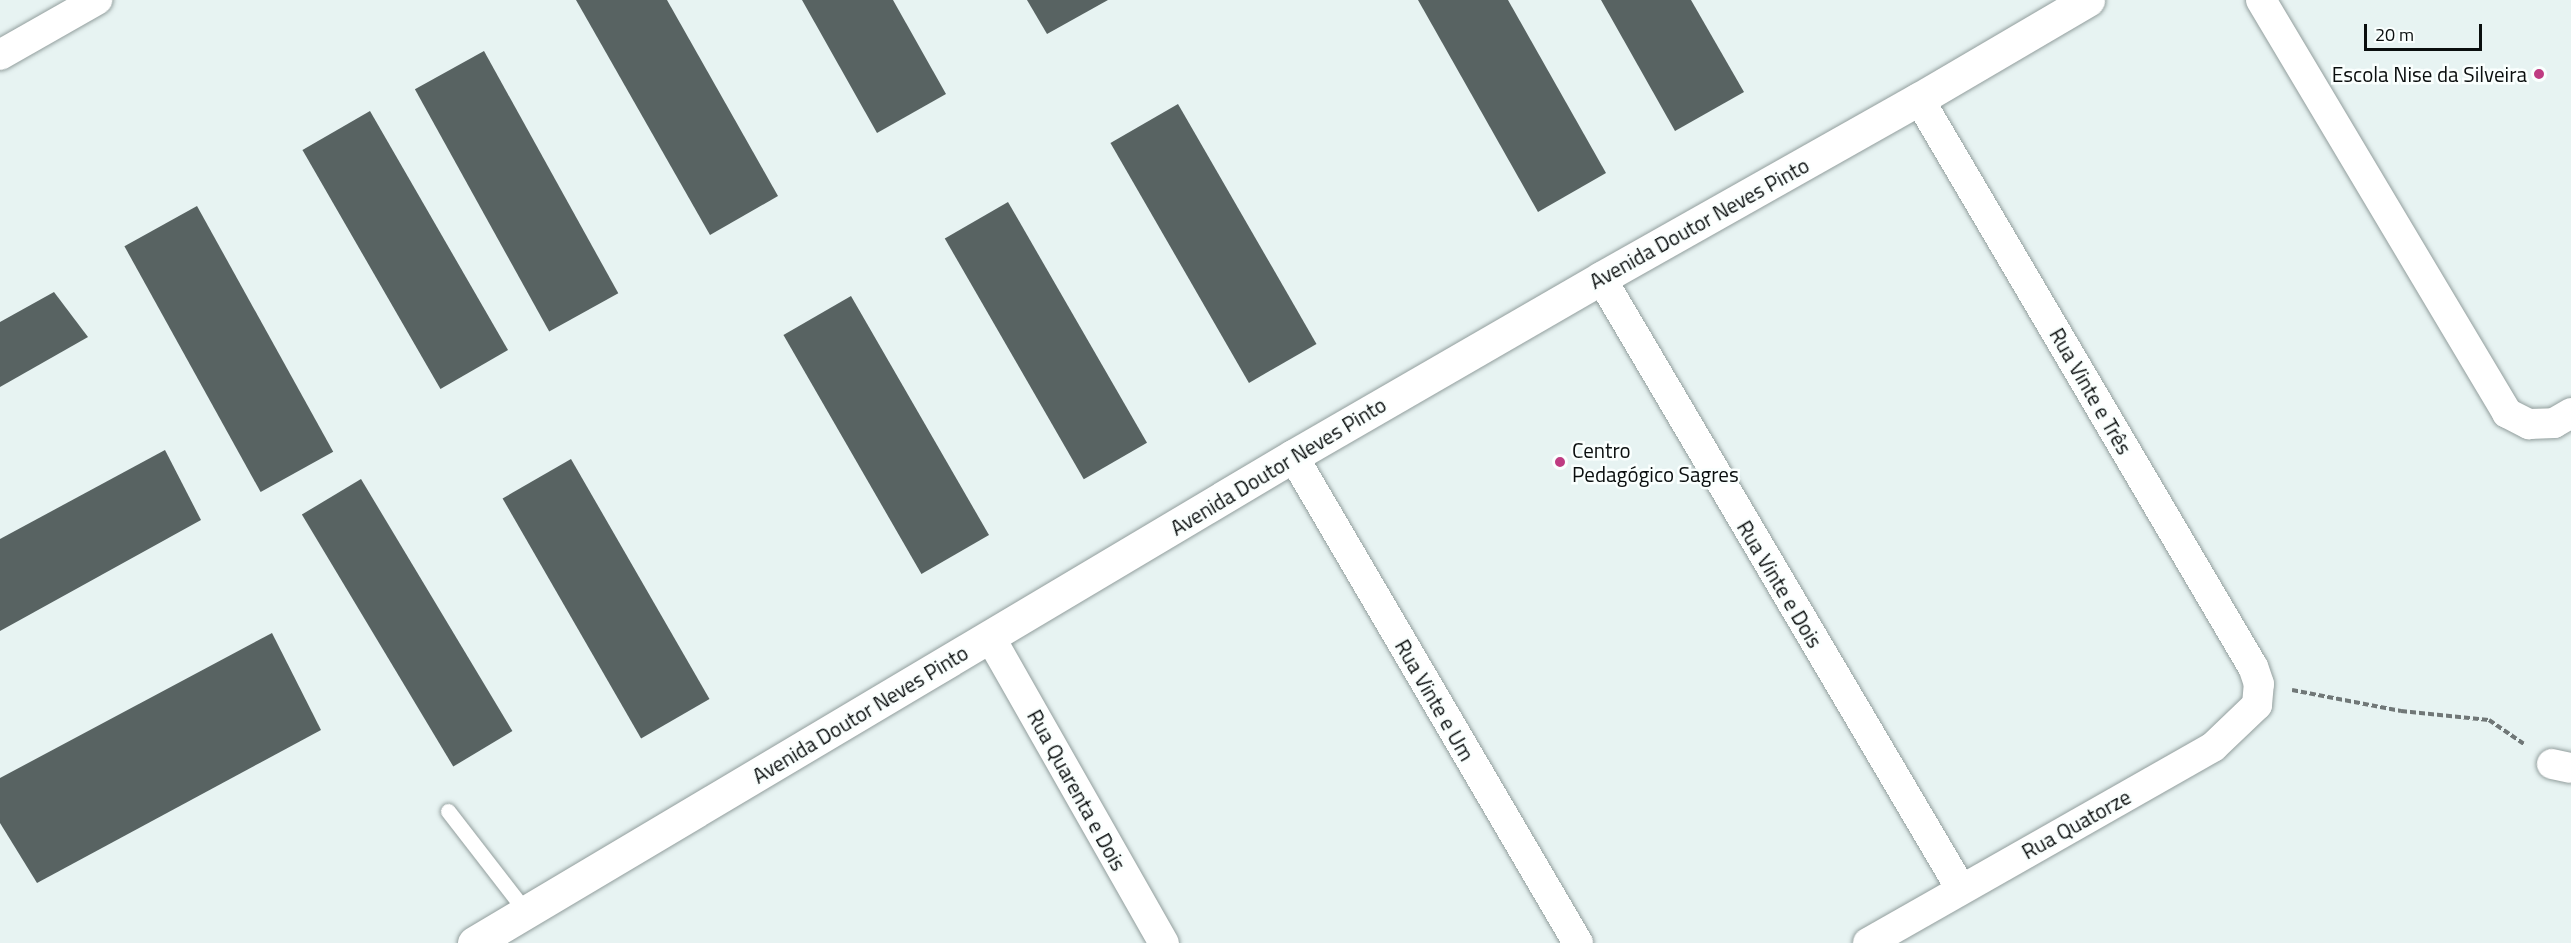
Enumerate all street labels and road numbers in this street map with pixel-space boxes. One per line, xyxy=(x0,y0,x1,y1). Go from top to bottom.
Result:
street label: Avenida Doutor Neves Pinto xyxy=(1585,152,1813,294)
street label: Rua Vinte e Três xyxy=(2045,323,2137,459)
street label: Avenida Doutor Neves Pinto xyxy=(1166,392,1390,540)
street label: Rua Vinte e Dois xyxy=(1732,516,1828,652)
street label: Rua Vinte e Um xyxy=(1390,635,1480,765)
street label: Avenida Doutor Neves Pinto xyxy=(748,640,972,788)
street label: Rua Quarenta e Dois xyxy=(1022,705,1132,875)
street label: Rua Quatorze xyxy=(2017,784,2135,864)

